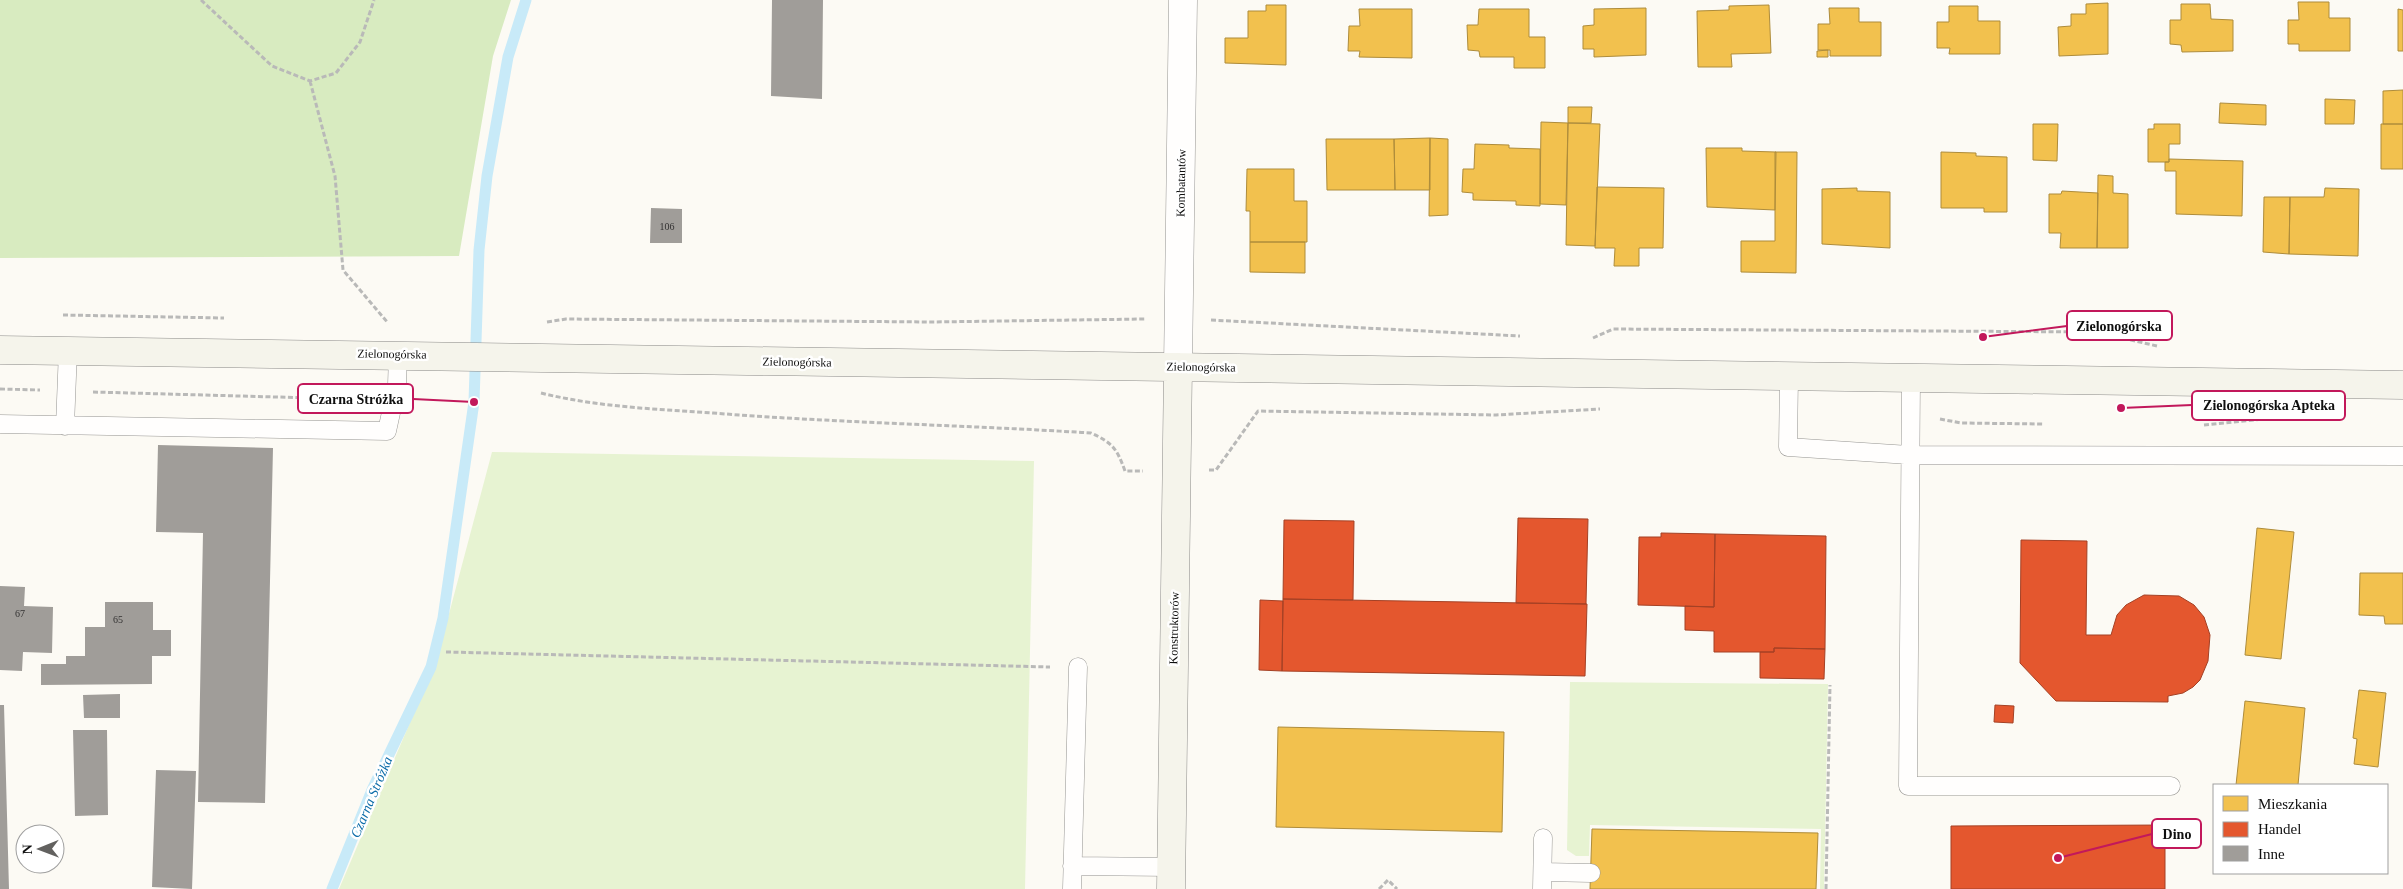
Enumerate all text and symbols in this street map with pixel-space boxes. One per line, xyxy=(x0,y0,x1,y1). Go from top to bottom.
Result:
street label: Kombatantów xyxy=(1173,149,1189,217)
house number: 106 xyxy=(660,221,675,232)
callout: Zielonogórska xyxy=(2067,311,2172,340)
text: Zielonogórska xyxy=(2076,319,2162,334)
street label: Zielonogórska xyxy=(357,346,427,362)
street label: Zielonogórska xyxy=(762,354,832,370)
street label: Zielonogórska xyxy=(1166,359,1236,375)
callout: Czarna Stróżka xyxy=(298,384,413,413)
callout: Zielonogórska Apteka xyxy=(2192,391,2345,420)
text: Czarna Stróżka xyxy=(309,392,403,407)
text: Zielonogórska Apteka xyxy=(2203,398,2335,413)
street label: Konstruktorów xyxy=(1166,591,1182,664)
house number: 67 xyxy=(15,608,25,619)
house number: 65 xyxy=(113,614,123,625)
water label: Czarna Stróżka xyxy=(348,754,395,840)
legend xyxy=(2213,784,2388,874)
text: Mieszkania xyxy=(2258,796,2327,812)
callout: Dino xyxy=(2152,819,2201,848)
text: Handel xyxy=(2258,821,2301,837)
north arrow xyxy=(15,824,65,874)
text: Dino xyxy=(2163,827,2191,842)
text: N xyxy=(20,844,35,854)
text: Inne xyxy=(2258,846,2285,862)

